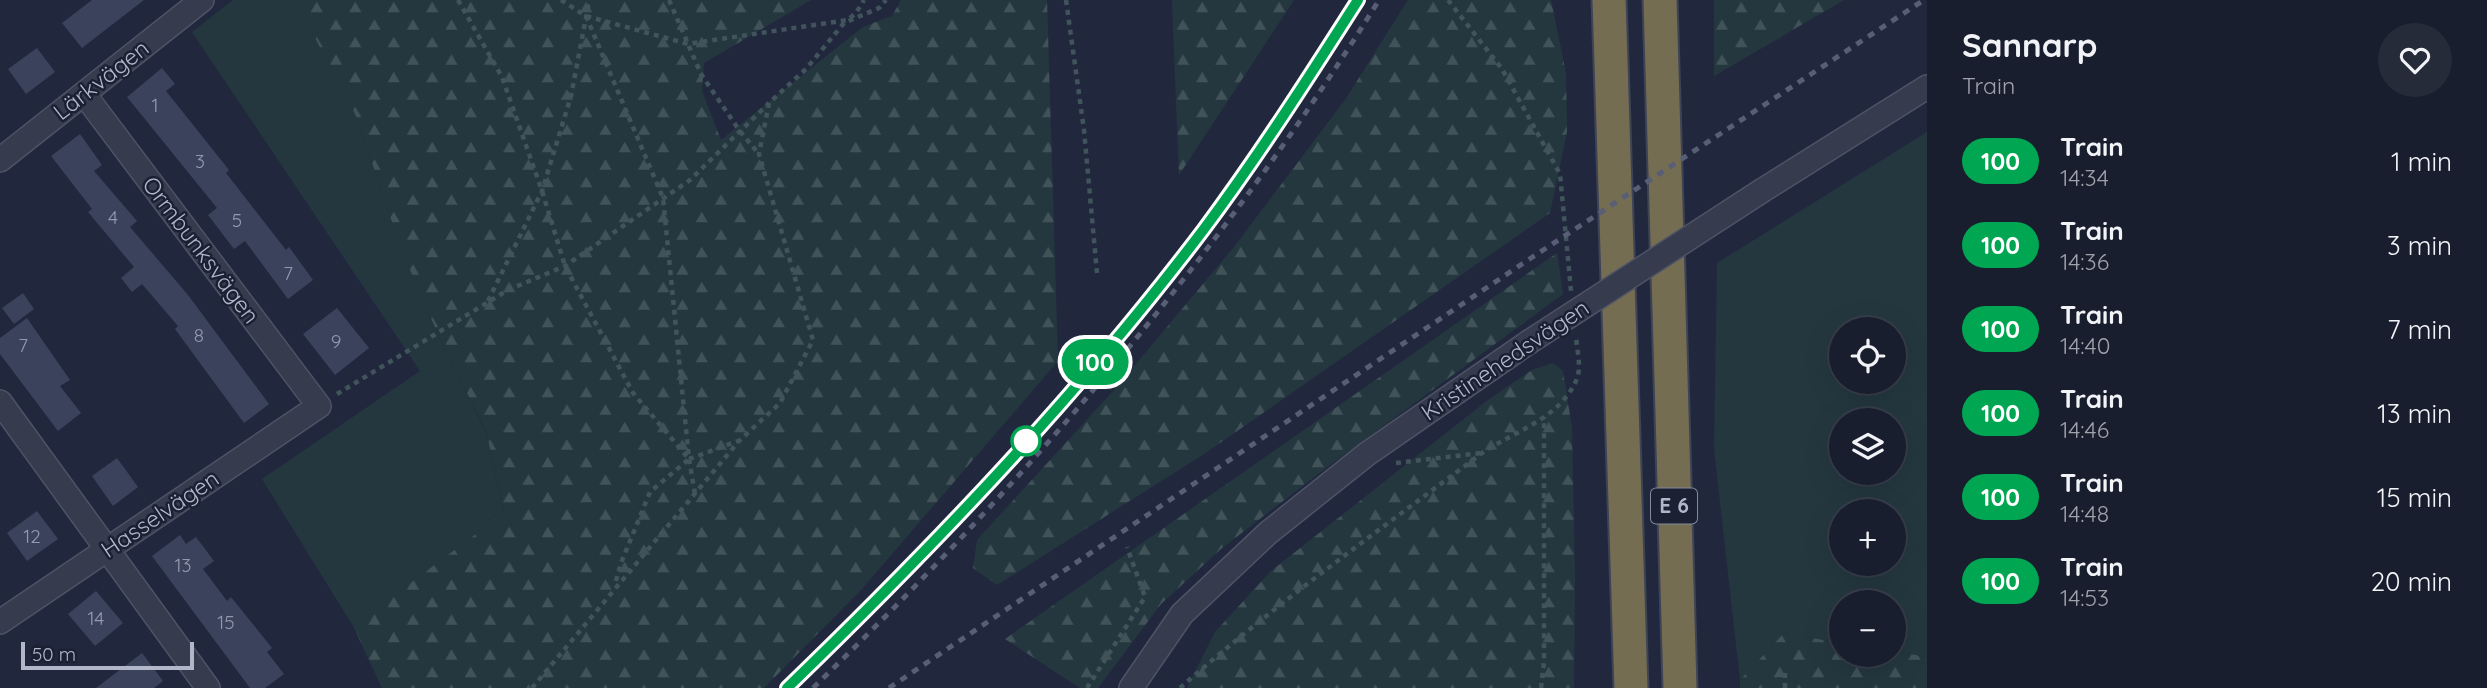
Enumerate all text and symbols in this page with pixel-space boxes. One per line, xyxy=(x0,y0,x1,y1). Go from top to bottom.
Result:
button: heart xyxy=(2378,23,2452,97)
text: Sannarp xyxy=(1962,24,2098,65)
street label: Lärkvägen xyxy=(47,33,154,126)
text: Train xyxy=(1962,71,2015,100)
house number: 1 xyxy=(151,93,159,117)
text: Train xyxy=(2060,130,2124,163)
text: 1 min xyxy=(2391,145,2452,178)
text: 100 xyxy=(1981,146,2020,176)
house number: 3 xyxy=(195,149,205,173)
text: 14:34 xyxy=(2060,163,2109,192)
street label: Ormbunksvägen xyxy=(137,170,266,329)
house number: 4 xyxy=(108,205,118,229)
house number: 5 xyxy=(232,208,242,232)
text: Train xyxy=(2060,214,2124,247)
text: 3 min xyxy=(2387,229,2452,262)
text: 100 xyxy=(1981,230,2020,260)
text: 14:36 xyxy=(2060,247,2109,276)
house number: 7 xyxy=(283,261,293,285)
street label: Kristinehedsvägen xyxy=(1415,293,1594,426)
text: Train xyxy=(2060,298,2124,331)
text: 7 min xyxy=(2387,313,2452,346)
text: 100 xyxy=(1981,314,2020,344)
map controls xyxy=(1829,317,1906,667)
button: locate xyxy=(1829,317,1906,394)
house number: 8 xyxy=(194,323,204,347)
house number: 9 xyxy=(331,329,341,353)
text: 14:40 xyxy=(2060,331,2110,360)
house number: 7 xyxy=(18,333,28,357)
line badge: 100 xyxy=(1055,339,1135,385)
text: 100 xyxy=(1076,347,1114,377)
text: Train xyxy=(2060,382,2124,415)
text: 13 min xyxy=(2377,397,2452,430)
text: 100 xyxy=(1981,398,2020,428)
button: layers xyxy=(1829,408,1906,485)
text: 14:46 xyxy=(2060,415,2109,444)
unlabelled marker xyxy=(1011,426,1041,456)
street label: Hasselvägen xyxy=(95,464,224,564)
text: Train xyxy=(2060,466,2124,499)
text: 15 min xyxy=(2377,481,2452,514)
text: 100 xyxy=(1981,482,2020,512)
road number: E 6 xyxy=(1651,489,1697,524)
button: + xyxy=(1829,499,1906,576)
text: 14:48 xyxy=(2060,499,2109,528)
house number: 12 xyxy=(23,524,41,548)
text: Train xyxy=(2060,550,2124,583)
house number: 13 xyxy=(175,553,192,577)
text: 20 min xyxy=(2371,565,2452,598)
text: 100 xyxy=(1981,566,2020,596)
text: 14:53 xyxy=(2060,583,2109,612)
button: − xyxy=(1829,590,1906,667)
house number: 14 xyxy=(88,606,104,630)
house number: 15 xyxy=(217,610,235,634)
scale bar xyxy=(21,639,194,671)
text: 50 m xyxy=(32,642,76,666)

